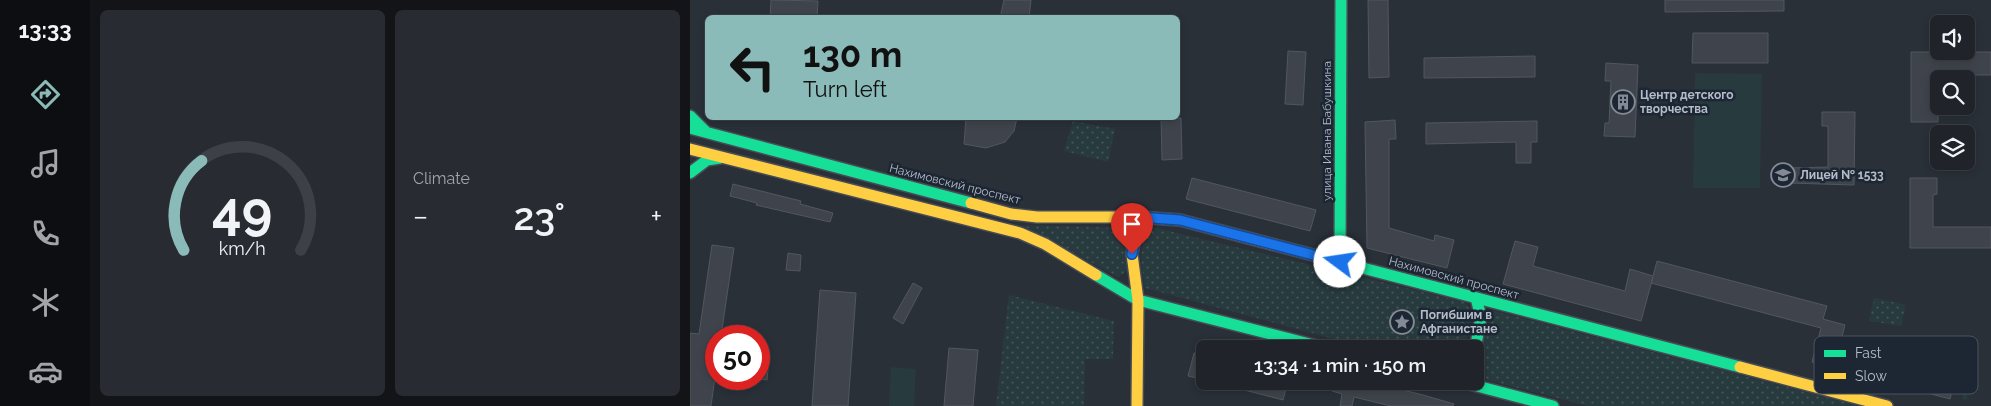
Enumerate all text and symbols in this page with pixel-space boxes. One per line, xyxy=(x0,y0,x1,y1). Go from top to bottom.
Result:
map controls xyxy=(1930,15,1975,170)
button: sound xyxy=(1930,15,1975,60)
text: 13:33 xyxy=(18,17,72,43)
text: 130 m xyxy=(803,34,902,75)
icon: left xyxy=(720,35,785,100)
street label: улица Ивана Бабушкина xyxy=(1320,61,1334,201)
button: search xyxy=(1930,70,1975,115)
text: Turn left xyxy=(803,76,887,102)
icon: directions xyxy=(28,77,63,112)
place label: Центр детского творчества xyxy=(1640,88,1734,116)
building icon: Центр детского творчества xyxy=(1610,89,1636,115)
button: layers xyxy=(1930,125,1975,170)
icon: music xyxy=(28,146,63,181)
street label: Нахимовский проспект xyxy=(888,161,1022,207)
school or university icon: Лицей № 1533 xyxy=(1770,162,1796,188)
place label: Лицей № 1533 xyxy=(1800,168,1884,182)
text: Climate xyxy=(413,169,470,188)
text: 49 xyxy=(212,180,273,241)
text: 23° xyxy=(513,194,565,239)
text: − xyxy=(413,200,428,233)
text: + xyxy=(650,200,662,233)
pin xyxy=(1111,203,1153,254)
icon: arrive xyxy=(1118,210,1146,238)
icon: phone xyxy=(28,216,63,251)
position arrow xyxy=(1313,235,1365,287)
text: km/h xyxy=(219,238,266,259)
street label: Нахимовский проспект xyxy=(1387,254,1521,302)
icon: climate xyxy=(28,285,63,320)
place label: Погибшим в Афганистане xyxy=(1420,308,1497,336)
place icon: Погибшим в Афганистане xyxy=(1389,309,1415,335)
speed limit sign: 50 xyxy=(705,325,770,390)
legend xyxy=(1814,336,1978,394)
text: Fast xyxy=(1855,345,1882,361)
icon: car xyxy=(28,354,63,389)
text: 13:34 · 1 min · 150 m xyxy=(1254,354,1426,376)
text: Slow xyxy=(1855,368,1887,384)

